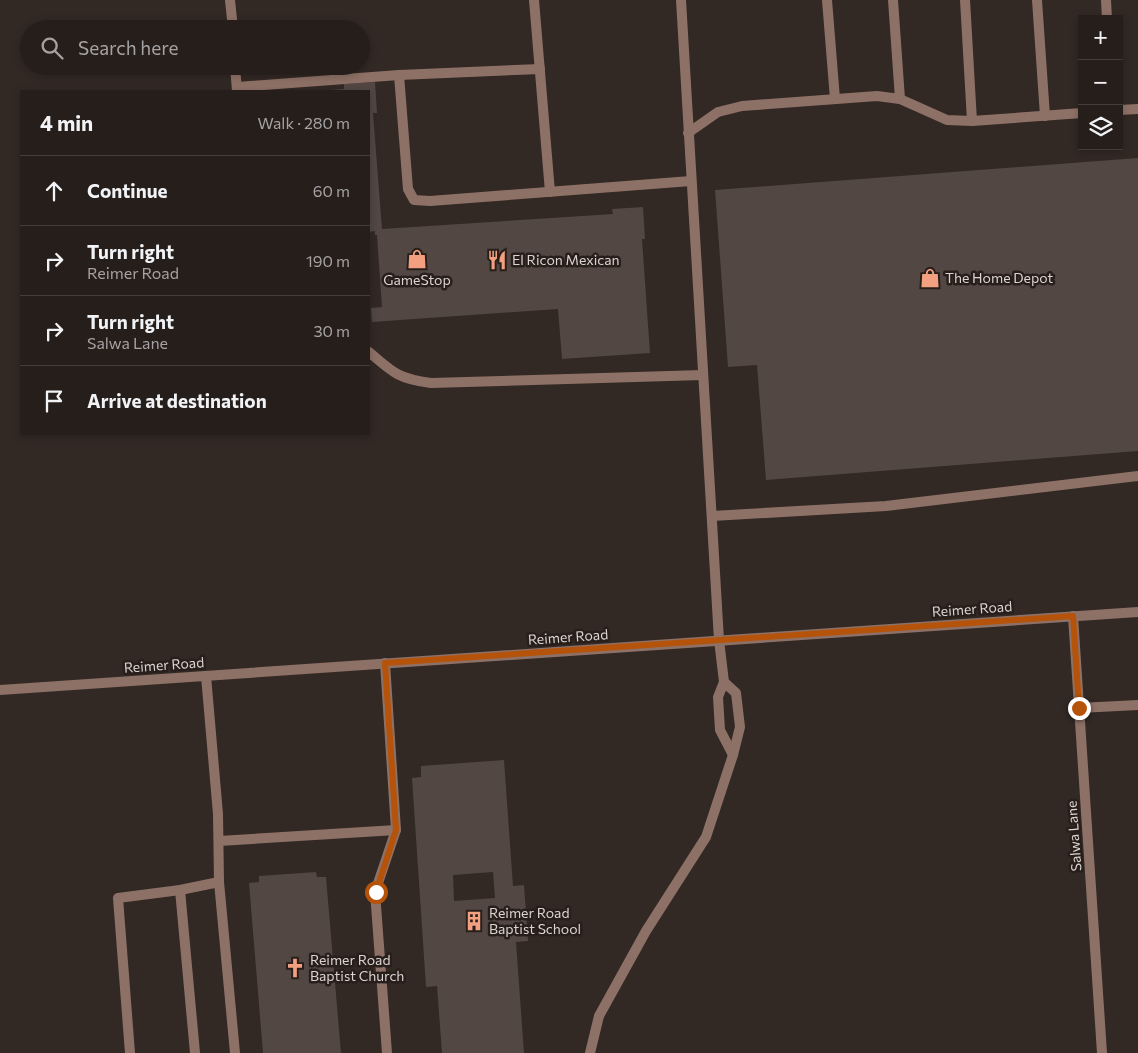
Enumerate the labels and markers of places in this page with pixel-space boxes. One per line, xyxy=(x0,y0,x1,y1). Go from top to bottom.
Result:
shop icon: GameStop xyxy=(406,248,428,270)
restaurant icon: El Ricon Mexican xyxy=(486,249,508,271)
place label: El Ricon Mexican xyxy=(512,251,620,268)
shop icon: The Home Depot xyxy=(919,267,941,289)
place label: The Home Depot xyxy=(945,269,1053,286)
place label: GameStop xyxy=(383,271,451,288)
place label: Reimer Road Baptist School xyxy=(489,904,581,937)
building icon: Reimer Road Baptist School xyxy=(463,910,485,932)
place label: Reimer Road Baptist Church xyxy=(310,951,404,984)
church icon: Reimer Road Baptist Church xyxy=(284,957,306,979)

